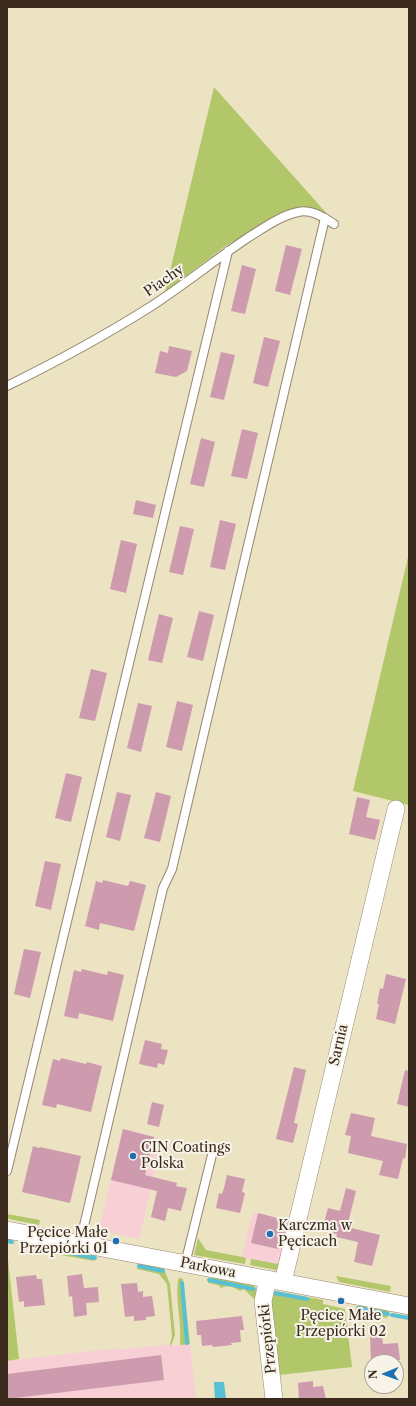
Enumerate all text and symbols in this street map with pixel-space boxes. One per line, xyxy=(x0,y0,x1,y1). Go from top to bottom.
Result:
street label: Piachy xyxy=(141,261,187,301)
street label: Sarnia xyxy=(326,1023,352,1067)
place label: CIN Coatings Polska xyxy=(141,1140,231,1172)
marker: CIN Coatings Polska xyxy=(128,1151,138,1161)
place label: Karczma w Pęcicach xyxy=(278,1218,352,1250)
place label: Pęcice Małe Przepiórki 01 xyxy=(20,1225,108,1258)
marker: Karczma w Pęcicach xyxy=(265,1229,275,1239)
marker: Pęcice Małe Przepiórki 01 xyxy=(111,1236,121,1246)
street label: Parkowa xyxy=(179,1254,237,1282)
marker: Pęcice Małe Przepiórki 02 xyxy=(336,1296,346,1306)
street label: Przepiórki xyxy=(256,1303,280,1375)
place label: Pęcice Małe Przepiórki 02 xyxy=(296,1308,386,1340)
north arrow xyxy=(364,1354,404,1394)
text: N xyxy=(366,1369,380,1379)

